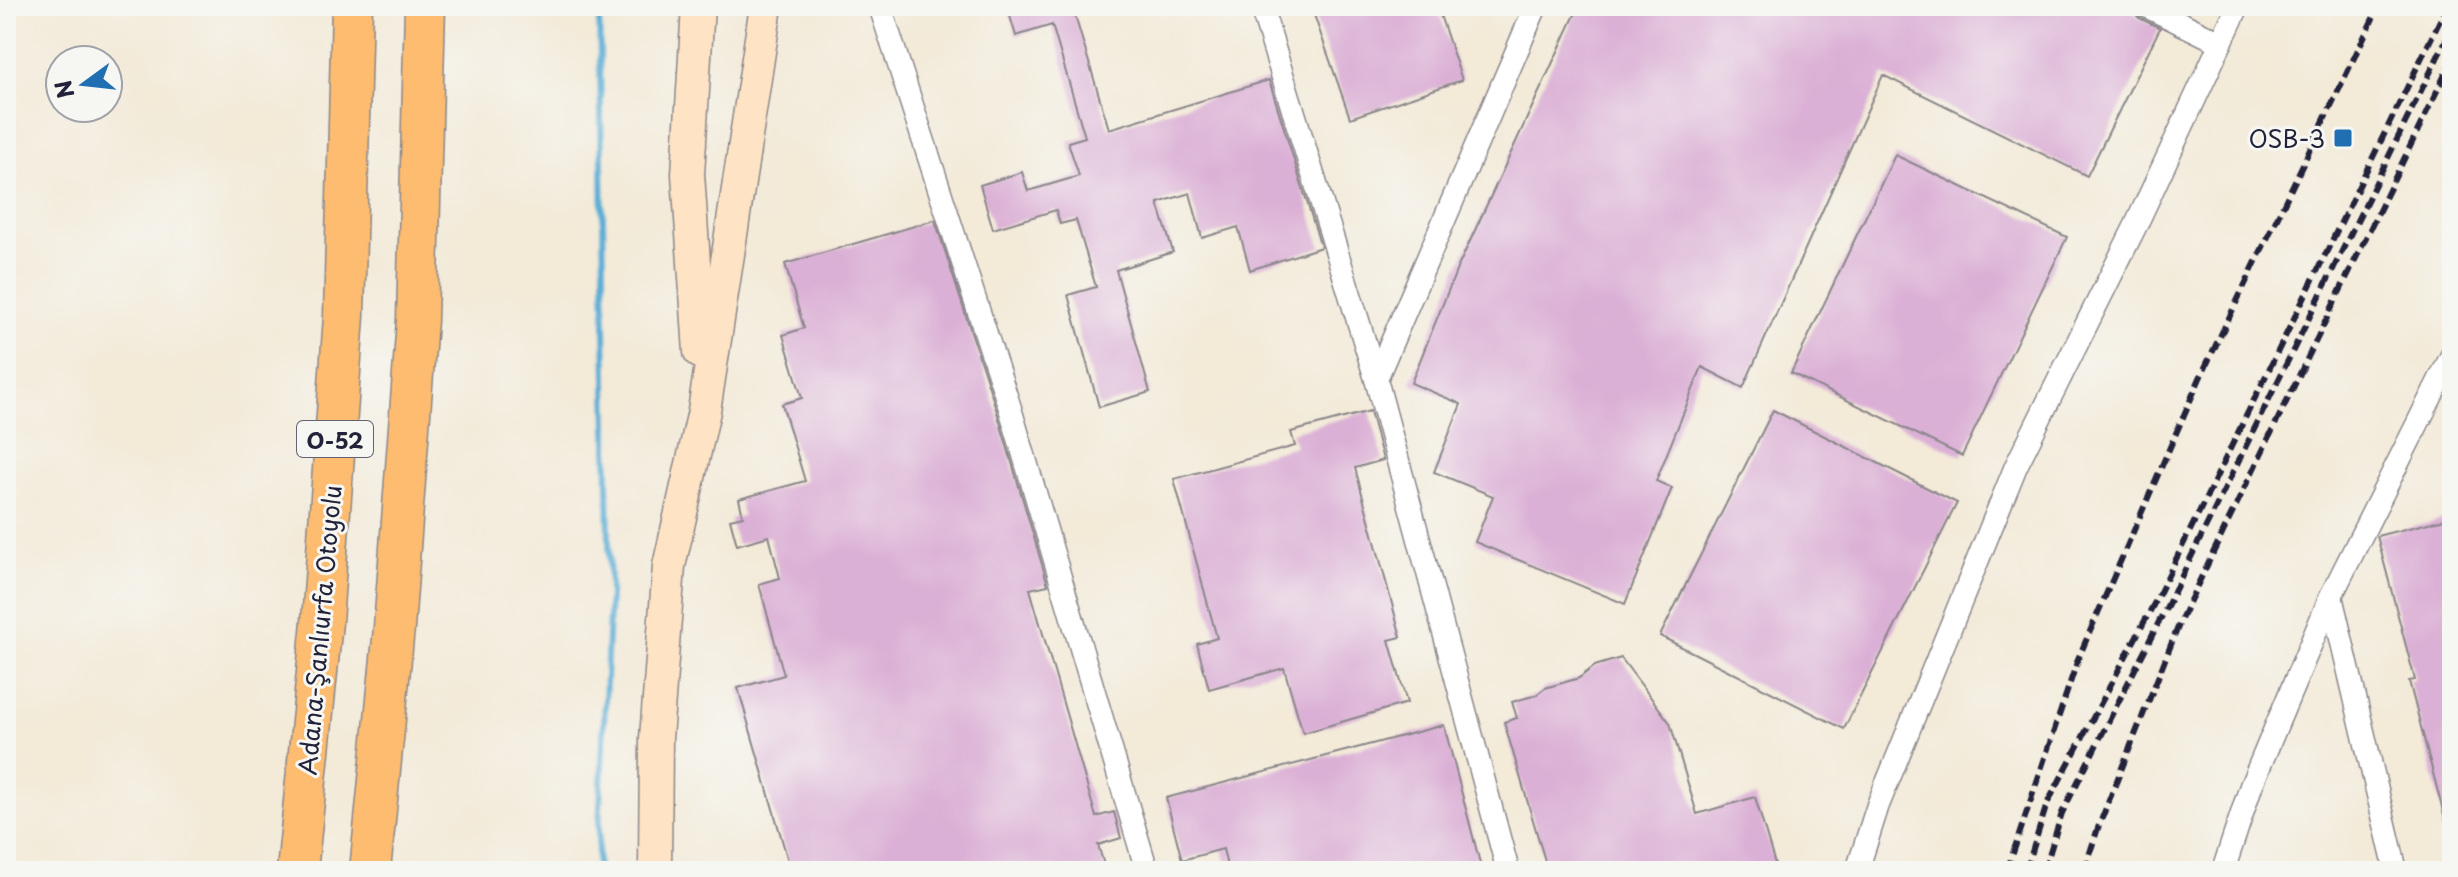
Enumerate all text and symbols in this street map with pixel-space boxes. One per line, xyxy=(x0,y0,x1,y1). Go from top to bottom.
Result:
north arrow xyxy=(44,44,124,124)
text: N xyxy=(45,77,81,102)
place label: OSB-3 xyxy=(2248,120,2325,156)
marker: OSB-3 xyxy=(2332,127,2354,149)
road number: O-52 xyxy=(297,421,373,457)
street label: Adana-Şanlıurfa Otoyolu xyxy=(288,483,350,777)

